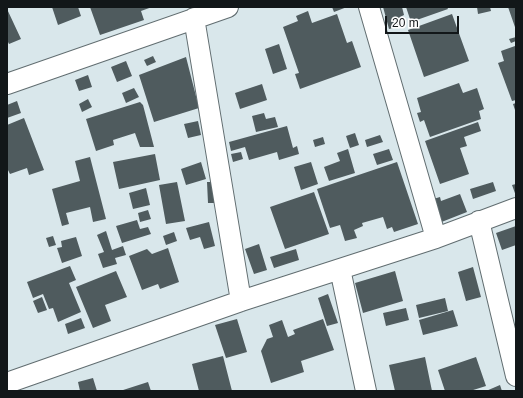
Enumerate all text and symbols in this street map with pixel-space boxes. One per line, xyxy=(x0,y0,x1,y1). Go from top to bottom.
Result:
scale bar xyxy=(387,8,461,34)
text: 20 m xyxy=(392,16,419,30)

